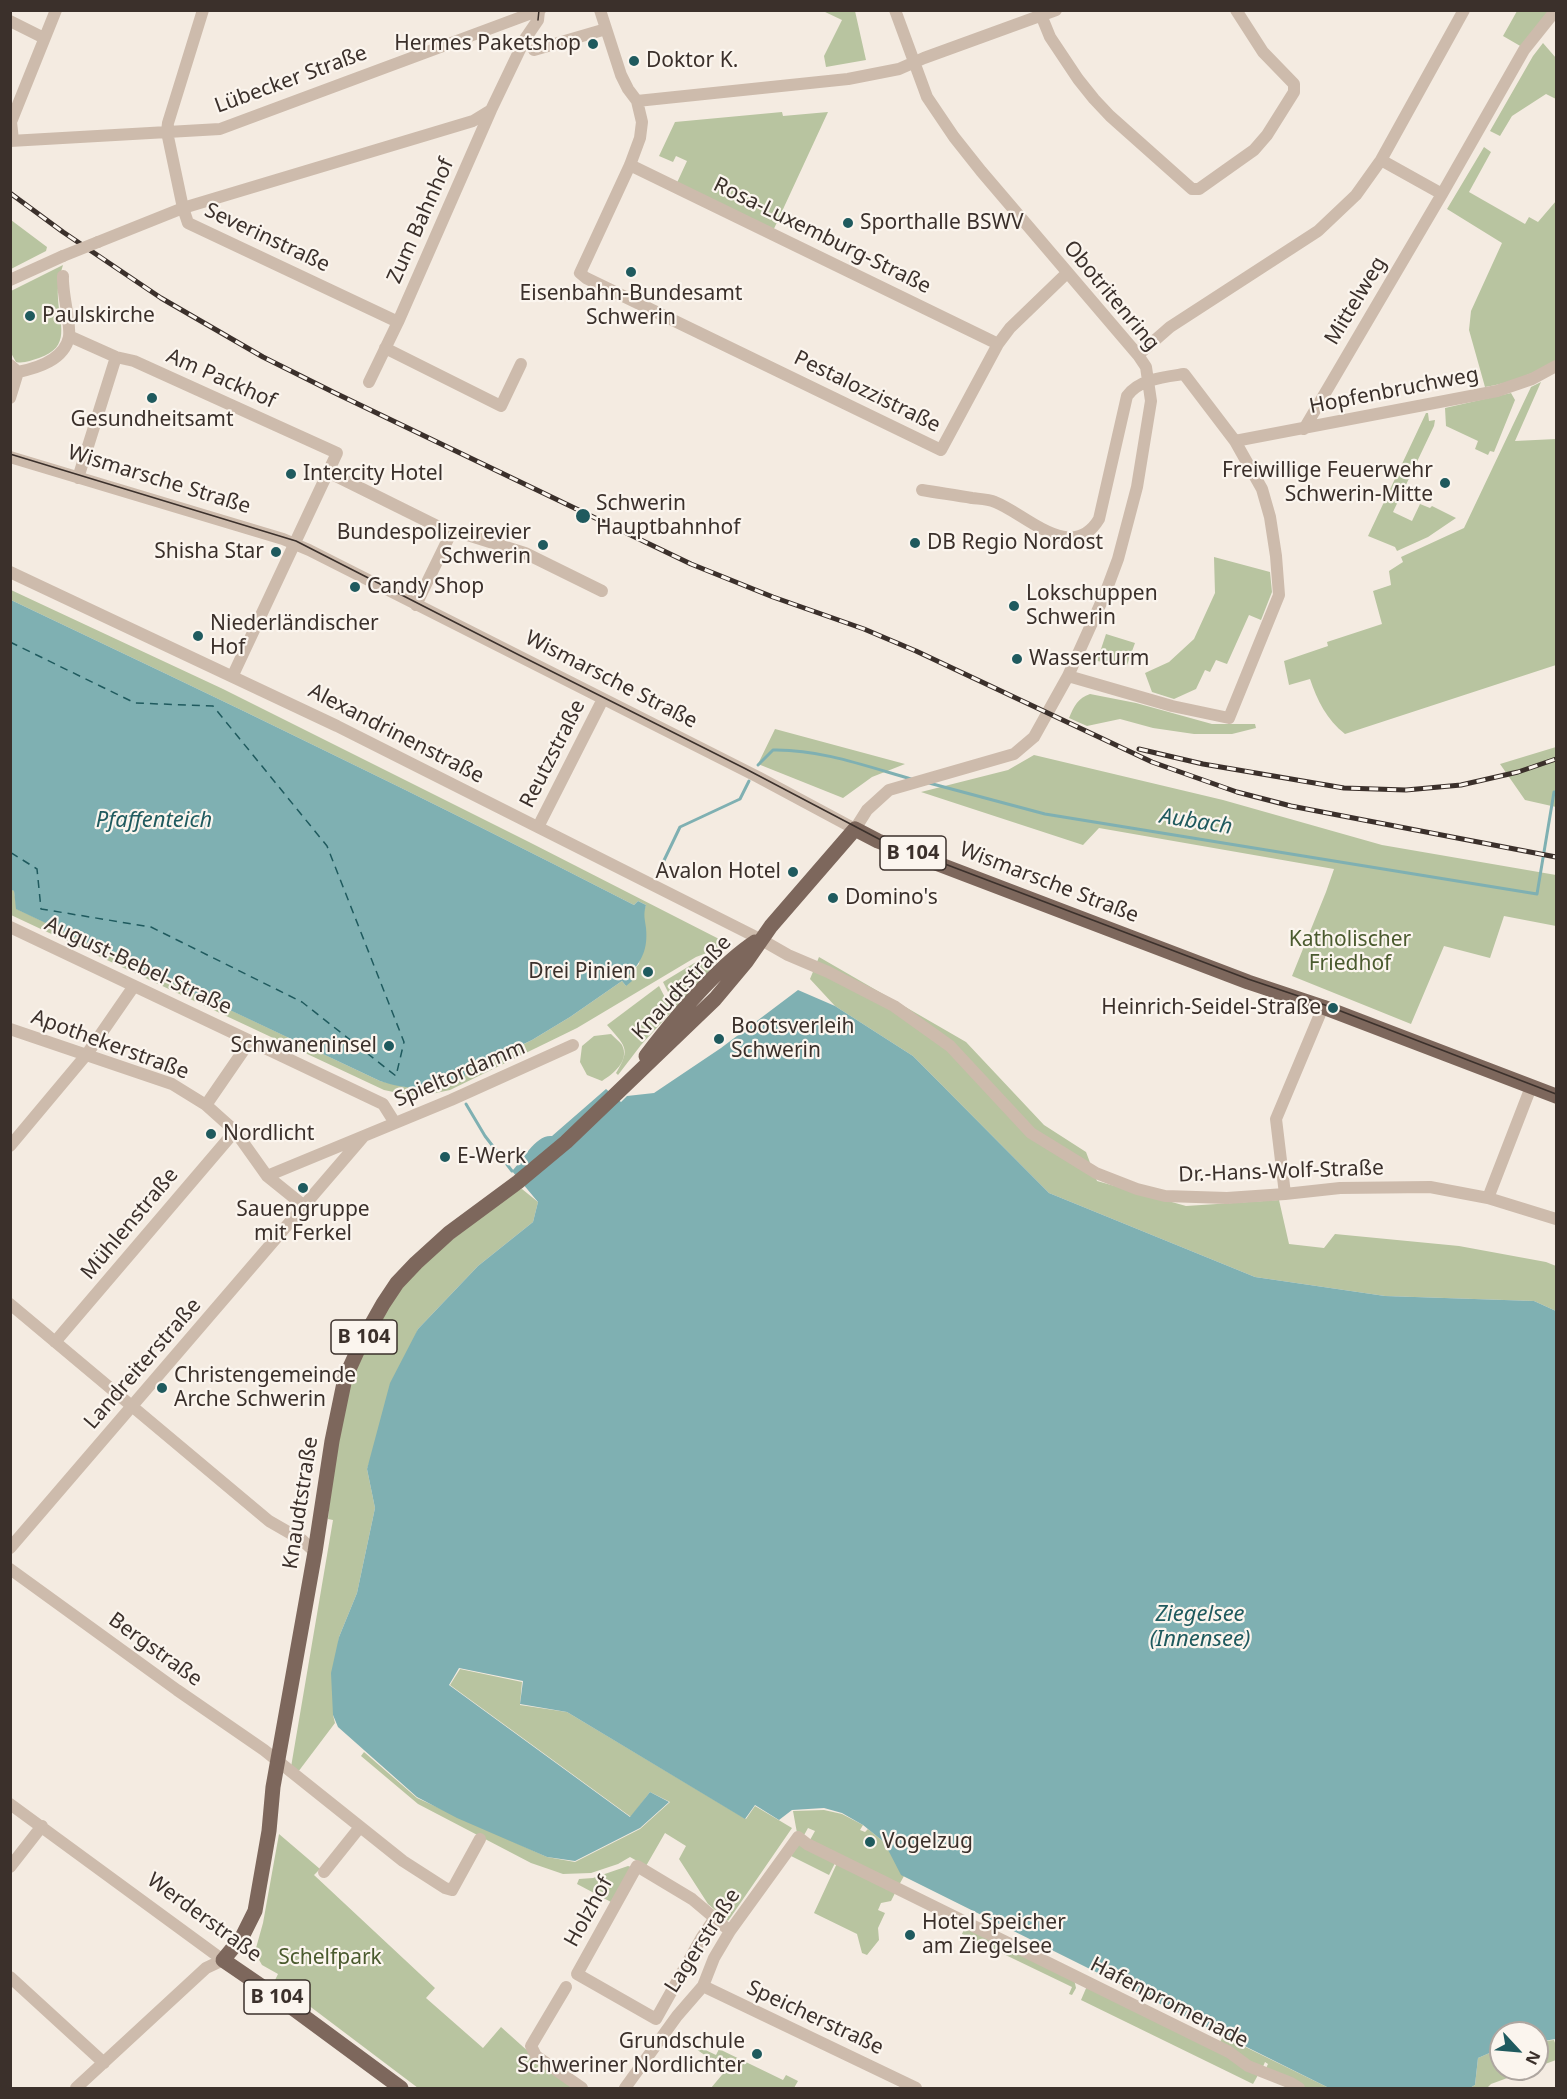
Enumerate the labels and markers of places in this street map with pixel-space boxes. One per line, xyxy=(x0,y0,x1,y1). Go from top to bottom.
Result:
place label: Hermes Paketshop xyxy=(394,31,581,57)
marker: Hermes Paketshop xyxy=(586,37,600,51)
place label: Doktor K. xyxy=(646,48,738,74)
marker: Doktor K. xyxy=(627,54,641,68)
place label: Sporthalle BSWV xyxy=(860,210,1024,236)
marker: Sporthalle BSWV xyxy=(841,216,855,230)
marker: Eisenbahn-Bundesamt Schwerin xyxy=(624,265,638,279)
place label: Eisenbahn-Bundesamt Schwerin xyxy=(520,281,742,331)
place label: Paulskirche xyxy=(42,303,155,329)
marker: Paulskirche xyxy=(23,309,37,323)
marker: Gesundheitsamt xyxy=(145,391,159,405)
place label: Gesundheitsamt xyxy=(71,407,233,433)
place label: Freiwillige Feuerwehr Schwerin-Mitte xyxy=(1222,458,1433,508)
place label: Intercity Hotel xyxy=(303,461,443,487)
marker: Intercity Hotel xyxy=(284,467,298,481)
marker: Freiwillige Feuerwehr Schwerin-Mitte xyxy=(1438,476,1452,490)
place label: Schwerin Hauptbahnhof xyxy=(596,491,740,541)
marker: Schwerin Hauptbahnhof xyxy=(574,507,592,525)
place label: Bundespolizeirevier Schwerin xyxy=(337,520,531,570)
place label: DB Regio Nordost xyxy=(927,530,1103,556)
marker: DB Regio Nordost xyxy=(908,536,922,550)
marker: Bundespolizeirevier Schwerin xyxy=(536,538,550,552)
place label: Shisha Star xyxy=(154,539,264,565)
marker: Shisha Star xyxy=(269,545,283,559)
place label: Candy Shop xyxy=(367,574,484,600)
marker: Candy Shop xyxy=(348,580,362,594)
place label: Lokschuppen Schwerin xyxy=(1026,581,1158,631)
marker: Lokschuppen Schwerin xyxy=(1007,599,1021,613)
place label: Niederländischer Hof xyxy=(210,611,379,661)
marker: Niederländischer Hof xyxy=(191,629,205,643)
place label: Wasserturm xyxy=(1029,646,1149,672)
marker: Wasserturm xyxy=(1010,652,1024,666)
place label: Avalon Hotel xyxy=(655,859,781,885)
marker: Avalon Hotel xyxy=(786,865,800,879)
place label: Domino's xyxy=(845,885,938,911)
marker: Domino's xyxy=(826,891,840,905)
place label: Drei Pinien xyxy=(528,959,636,985)
marker: Drei Pinien xyxy=(641,965,655,979)
place label: Heinrich-Seidel-Straße xyxy=(1101,995,1321,1021)
marker: Heinrich-Seidel-Straße xyxy=(1326,1001,1340,1015)
place label: Bootsverleih Schwerin xyxy=(731,1014,855,1064)
marker: Bootsverleih Schwerin xyxy=(712,1032,726,1046)
place label: Schwaneninsel xyxy=(231,1033,377,1059)
marker: Schwaneninsel xyxy=(382,1039,396,1053)
place label: Nordlicht xyxy=(223,1121,314,1147)
marker: Nordlicht xyxy=(204,1127,218,1141)
place label: E-Werk xyxy=(457,1144,526,1170)
marker: E-Werk xyxy=(438,1150,452,1164)
marker: Sauengruppe mit Ferkel xyxy=(296,1181,310,1195)
place label: Sauengruppe mit Ferkel xyxy=(236,1197,370,1247)
place label: Christengemeinde Arche Schwerin xyxy=(174,1363,356,1413)
marker: Christengemeinde Arche Schwerin xyxy=(155,1381,169,1395)
place label: Vogelzug xyxy=(882,1829,973,1855)
marker: Vogelzug xyxy=(863,1835,877,1849)
place label: Hotel Speicher am Ziegelsee xyxy=(922,1910,1066,1960)
marker: Hotel Speicher am Ziegelsee xyxy=(903,1928,917,1942)
place label: Grundschule Schweriner Nordlichter xyxy=(517,2029,745,2079)
marker: Grundschule Schweriner Nordlichter xyxy=(750,2047,764,2061)

